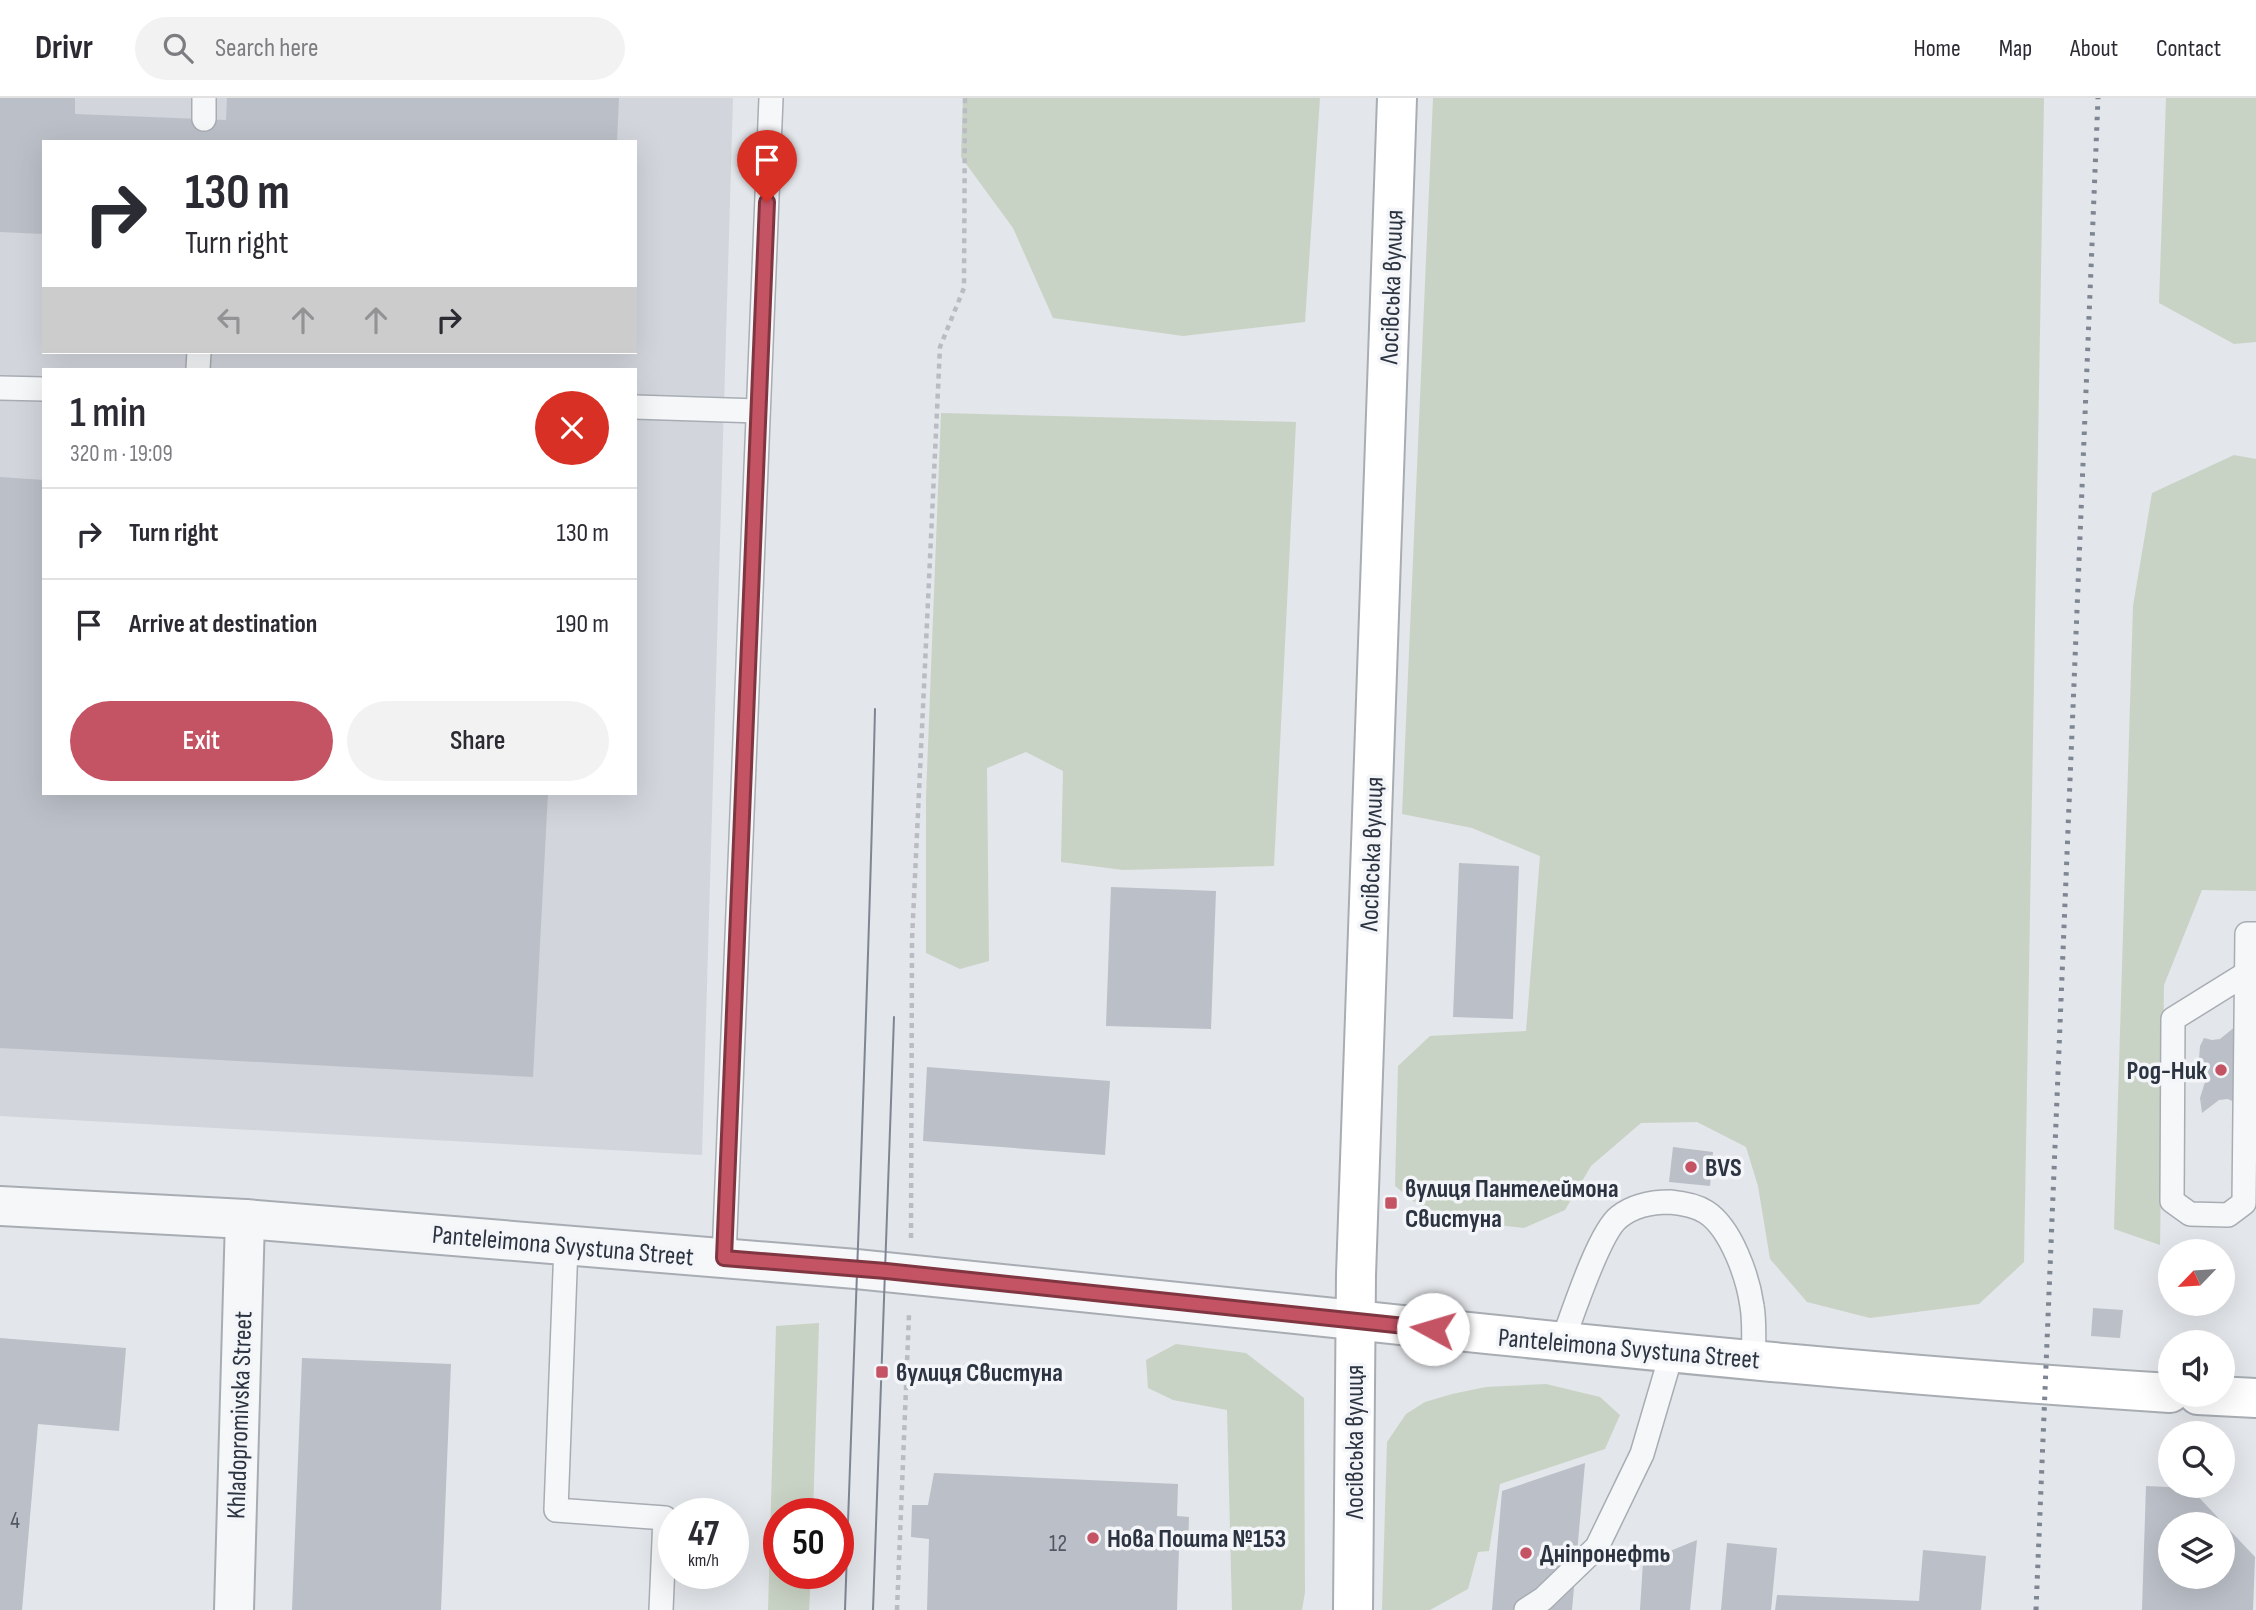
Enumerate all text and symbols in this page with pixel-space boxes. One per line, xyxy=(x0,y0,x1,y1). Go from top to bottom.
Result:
search box xyxy=(135,17,625,80)
text: Drivr xyxy=(35,28,93,68)
icon: search xyxy=(159,29,197,67)
text: Search here xyxy=(215,33,318,64)
text: Home xyxy=(1913,34,1961,63)
text: Map xyxy=(1999,34,2032,63)
text: About xyxy=(2070,34,2118,63)
text: Contact xyxy=(2156,34,2221,63)
pin xyxy=(737,130,797,202)
icon: arrive xyxy=(748,141,786,179)
text: 130 m xyxy=(185,164,290,223)
icon: right xyxy=(70,168,161,259)
street label: Лосівська вулиця xyxy=(1374,209,1411,366)
text: Turn right xyxy=(185,224,289,263)
icon: left xyxy=(211,301,249,339)
icon: ahead xyxy=(284,301,322,339)
icon: ahead xyxy=(357,301,395,339)
icon: right xyxy=(430,301,468,339)
text: 1 min xyxy=(70,388,146,439)
button: close xyxy=(535,391,609,465)
text: 320 m · 19:09 xyxy=(70,440,173,468)
icon: right xyxy=(70,515,108,553)
text: Turn right xyxy=(129,518,218,549)
text: 130 m xyxy=(557,518,609,549)
icon: arrive xyxy=(70,606,108,644)
text: Arrive at destination xyxy=(129,609,317,640)
text: 190 m xyxy=(556,609,609,640)
button: Exit xyxy=(70,701,333,781)
button: Share xyxy=(347,701,609,781)
street label: Лосівська вулиця xyxy=(1354,776,1391,933)
place label: Род-Ник xyxy=(2127,1056,2207,1087)
marker: Род-Ник xyxy=(2213,1062,2229,1078)
place label: BVS xyxy=(1705,1153,1742,1184)
marker: BVS xyxy=(1683,1159,1699,1175)
place label: вулиця Пантелеймона Свистуна xyxy=(1405,1174,1619,1235)
marker: вулиця Пантелеймона Свистуна xyxy=(1383,1195,1399,1211)
street label: Panteleimona Svystuna Street xyxy=(431,1220,695,1273)
north arrow xyxy=(2158,1239,2235,1316)
map controls xyxy=(2158,1239,2235,1589)
position arrow xyxy=(1396,1292,1470,1366)
street label: Khladopromivska Street xyxy=(221,1311,260,1519)
street label: Panteleimona Svystuna Street xyxy=(1497,1323,1761,1376)
button: sound xyxy=(2158,1330,2235,1407)
place label: вулиця Свистуна xyxy=(896,1358,1063,1389)
marker: вулиця Свистуна xyxy=(874,1364,890,1380)
street label: Лосівська вулиця xyxy=(1340,1365,1371,1520)
button: search xyxy=(2158,1421,2235,1498)
speed limit sign: 50 xyxy=(763,1498,854,1589)
house number: 4 xyxy=(10,1507,20,1535)
button: layers xyxy=(2158,1512,2235,1589)
text: 47 xyxy=(688,1513,719,1556)
place label: Нова Пошта №153 xyxy=(1107,1524,1286,1555)
house number: 12 xyxy=(1049,1530,1067,1558)
marker: Нова Пошта №153 xyxy=(1085,1530,1101,1546)
place label: Дніпронефть xyxy=(1540,1539,1670,1570)
marker: Дніпронефть xyxy=(1518,1545,1534,1561)
text: km/h xyxy=(688,1550,719,1571)

